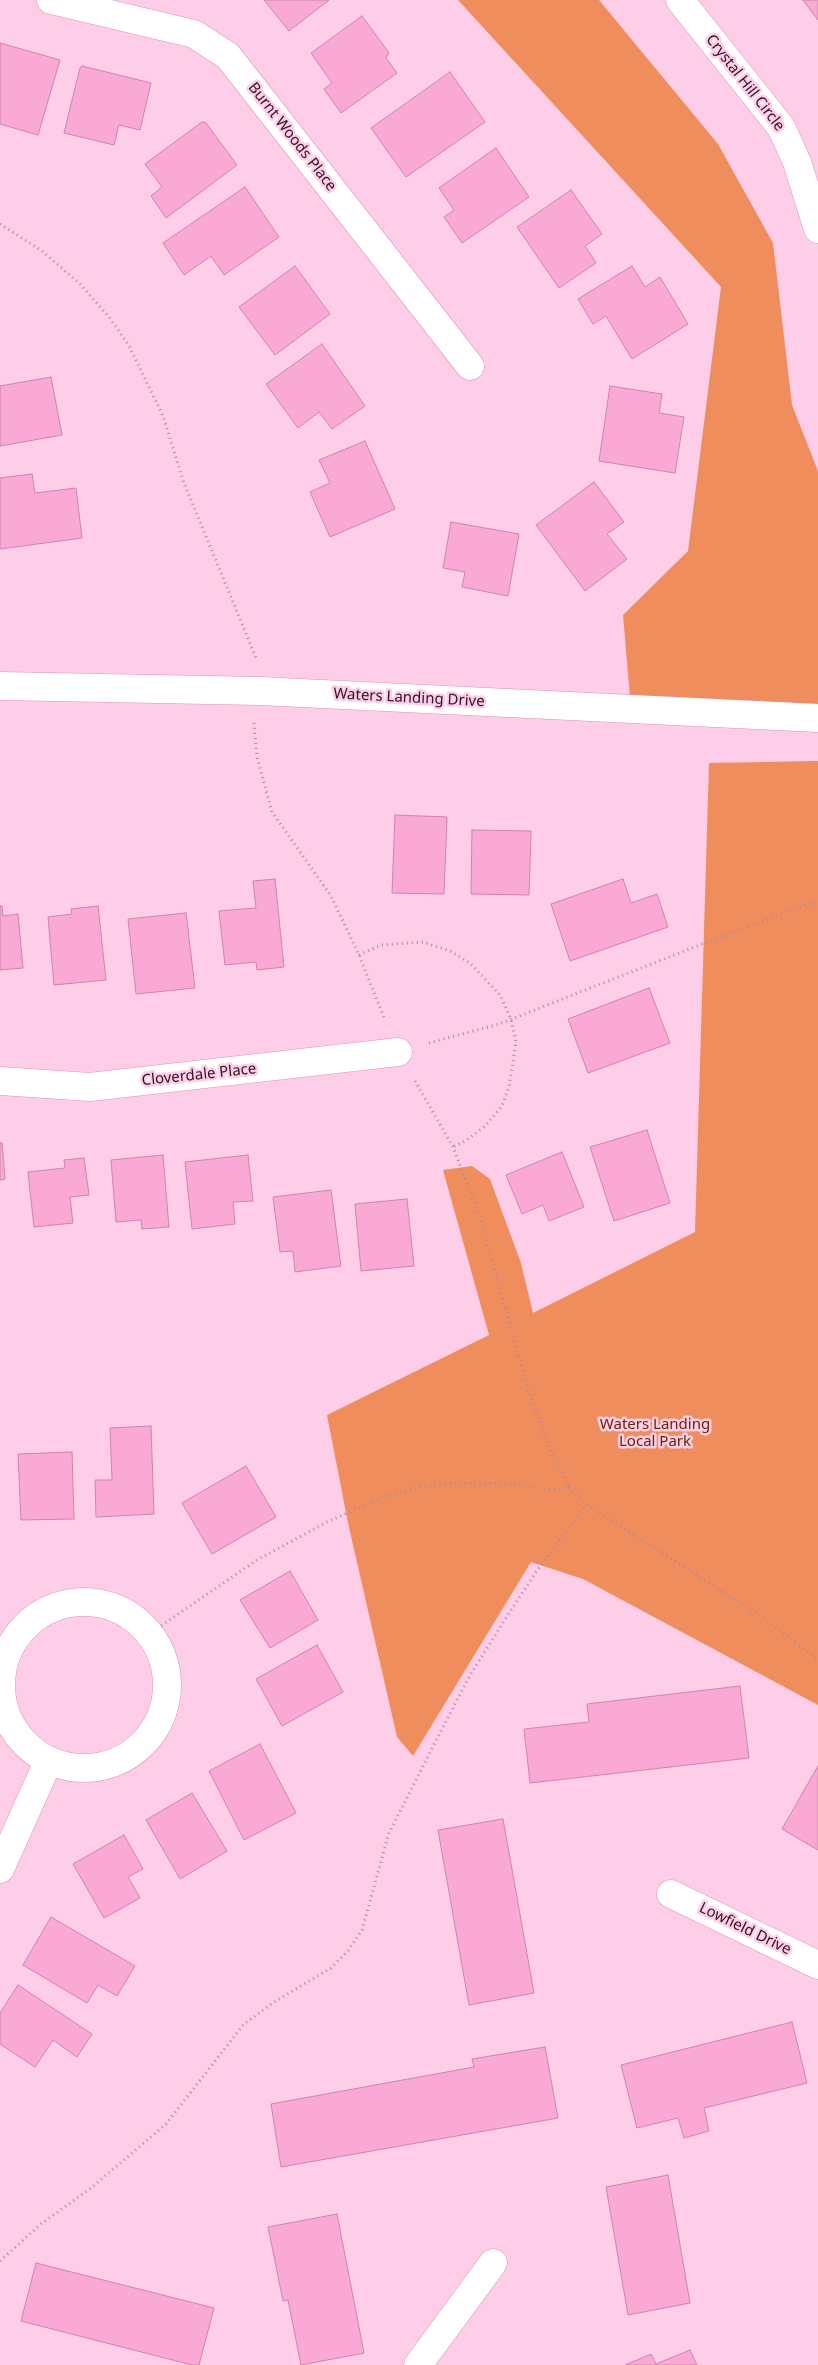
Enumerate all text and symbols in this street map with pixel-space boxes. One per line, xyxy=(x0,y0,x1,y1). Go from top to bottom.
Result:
street label: Crystal Hill Circle xyxy=(702,31,788,135)
street label: Burnt Woods Place xyxy=(244,79,340,195)
street label: Waters Landing Drive xyxy=(333,685,485,711)
street label: Cloverdale Place xyxy=(141,1060,257,1090)
park label: Waters Landing Local Park xyxy=(600,1416,710,1451)
street label: Lowfield Drive xyxy=(696,1899,794,1959)

